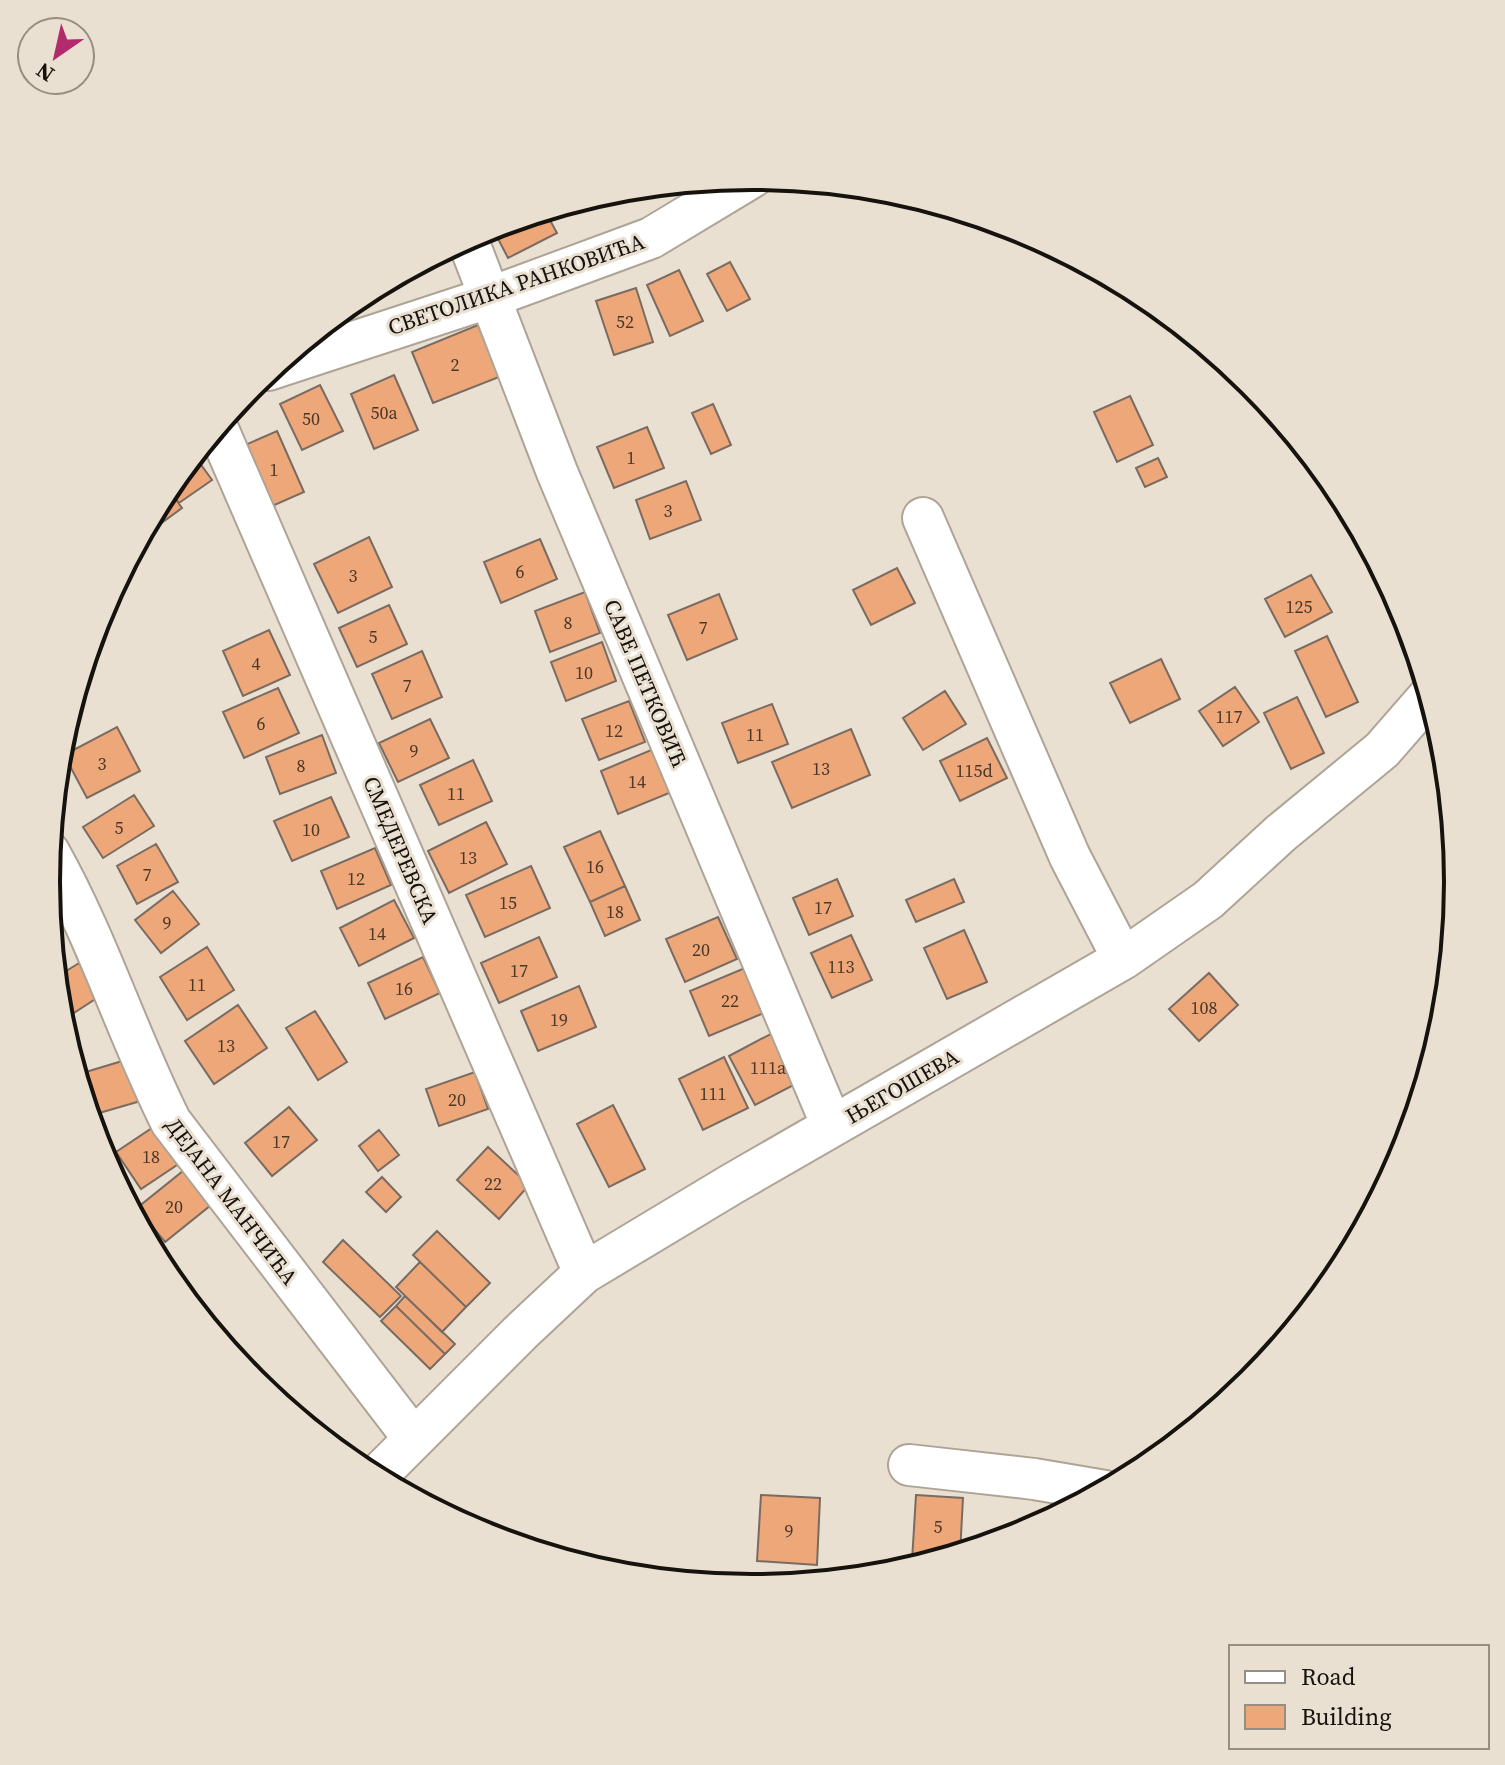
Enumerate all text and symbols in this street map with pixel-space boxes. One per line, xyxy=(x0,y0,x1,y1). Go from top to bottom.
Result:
north arrow xyxy=(16,16,96,96)
text: N xyxy=(30,56,60,89)
street label: СВЕТОЛИКА РАНКОВИЋА xyxy=(384,226,649,342)
house number: 52 xyxy=(616,309,634,334)
house number: 2 xyxy=(451,352,460,377)
house number: 50a xyxy=(370,400,398,425)
house number: 50 xyxy=(302,406,320,431)
house number: 1 xyxy=(627,445,636,470)
house number: 1 xyxy=(270,457,279,482)
house number: 3 xyxy=(664,498,673,523)
house number: 6 xyxy=(516,559,525,584)
house number: 3 xyxy=(349,563,358,588)
street label: САВЕ ПЕТКОВИЋ xyxy=(597,594,695,772)
house number: 125 xyxy=(1286,594,1313,619)
house number: 8 xyxy=(564,610,573,635)
house number: 7 xyxy=(699,615,708,640)
house number: 5 xyxy=(369,624,378,649)
house number: 4 xyxy=(252,651,261,676)
house number: 10 xyxy=(575,660,593,685)
house number: 7 xyxy=(403,673,412,698)
house number: 117 xyxy=(1216,704,1243,729)
house number: 6 xyxy=(257,711,266,736)
house number: 12 xyxy=(605,718,623,743)
house number: 11 xyxy=(746,722,764,747)
house number: 9 xyxy=(410,738,419,763)
house number: 3 xyxy=(98,751,107,776)
house number: 8 xyxy=(297,753,306,778)
house number: 13 xyxy=(812,756,830,781)
house number: 115d xyxy=(955,758,993,783)
house number: 14 xyxy=(628,769,646,794)
street label: СМЕДЕРЕВСКА xyxy=(356,771,446,929)
house number: 11 xyxy=(447,781,465,806)
house number: 5 xyxy=(115,815,124,840)
house number: 10 xyxy=(302,817,320,842)
house number: 13 xyxy=(459,845,477,870)
house number: 16 xyxy=(586,854,604,879)
house number: 7 xyxy=(143,862,152,887)
house number: 12 xyxy=(347,866,365,891)
house number: 15 xyxy=(499,890,517,915)
house number: 17 xyxy=(814,895,832,920)
house number: 18 xyxy=(606,899,624,924)
house number: 9 xyxy=(163,910,172,935)
house number: 14 xyxy=(368,921,386,946)
house number: 20 xyxy=(692,937,710,962)
house number: 113 xyxy=(828,954,855,979)
house number: 17 xyxy=(510,958,528,983)
house number: 11 xyxy=(188,972,206,997)
house number: 16 xyxy=(395,976,413,1001)
house number: 22 xyxy=(721,988,739,1013)
house number: 108 xyxy=(1191,995,1218,1020)
house number: 19 xyxy=(550,1007,568,1032)
house number: 13 xyxy=(217,1033,235,1058)
street label: ЊЕГОШЕВА xyxy=(840,1041,965,1131)
house number: 111a xyxy=(750,1055,787,1080)
house number: 111 xyxy=(700,1081,727,1106)
house number: 20 xyxy=(448,1087,466,1112)
street label: ДЕЈАНА МАНЧИЋА xyxy=(159,1111,305,1291)
house number: 17 xyxy=(272,1129,290,1154)
house number: 18 xyxy=(142,1144,160,1169)
house number: 22 xyxy=(484,1171,502,1196)
house number: 20 xyxy=(165,1194,183,1219)
house number: 5 xyxy=(934,1514,943,1539)
house number: 9 xyxy=(785,1518,794,1543)
legend xyxy=(1229,1645,1489,1749)
text: Road xyxy=(1301,1660,1356,1693)
text: Building xyxy=(1301,1700,1392,1733)

